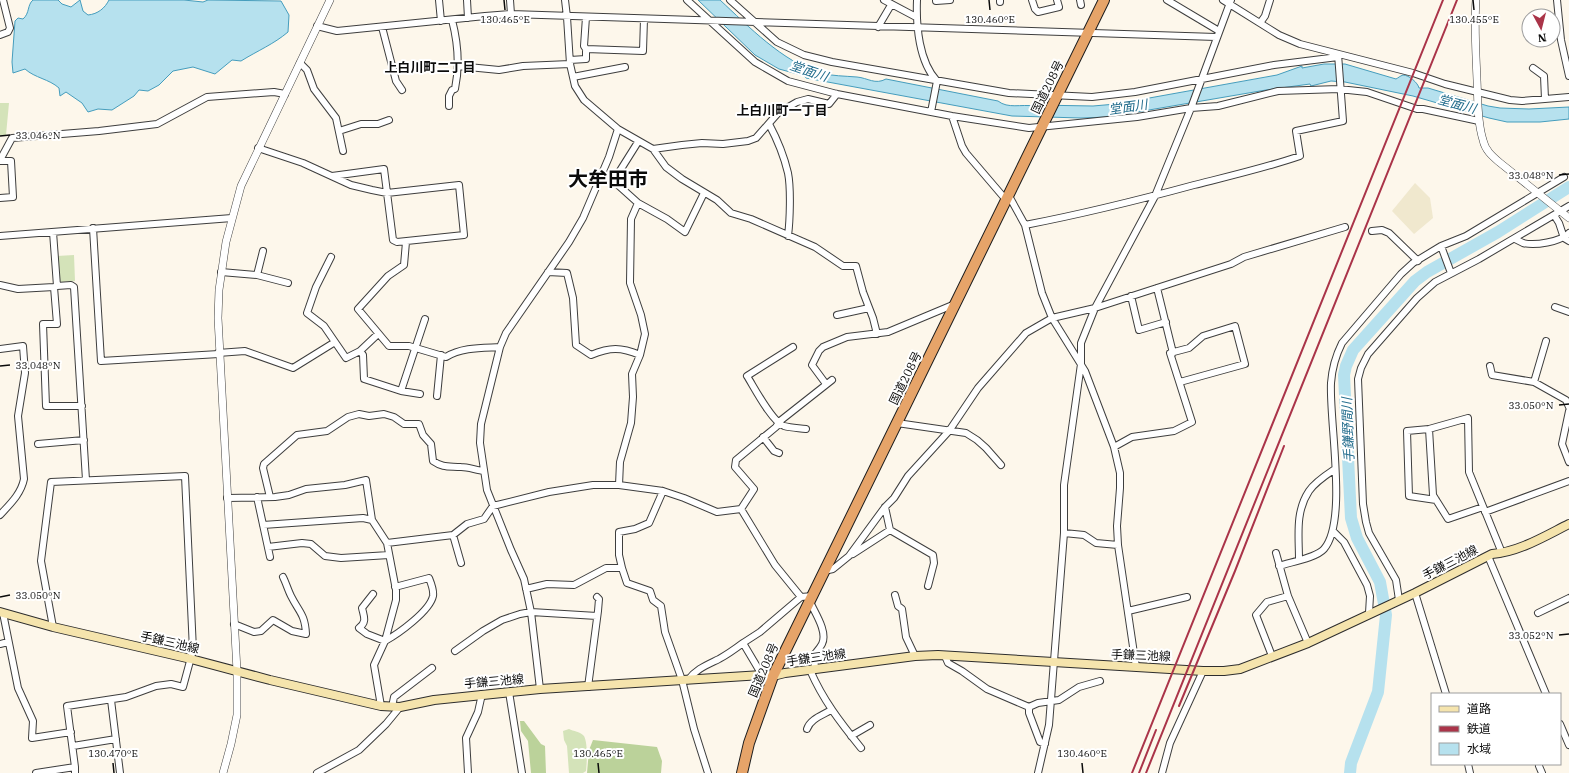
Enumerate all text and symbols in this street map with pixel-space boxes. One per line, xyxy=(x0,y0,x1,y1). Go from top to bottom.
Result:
north arrow xyxy=(1521,8,1561,48)
text: 130.465°E xyxy=(480,13,530,26)
text: 130.460°E xyxy=(965,13,1015,26)
text: 130.455°E xyxy=(1449,13,1499,26)
text: N xyxy=(1537,30,1547,45)
water label: 堂面川 xyxy=(788,57,832,86)
street label: 国道208号 xyxy=(1028,58,1066,116)
district label: 上白川町二丁目 xyxy=(384,59,476,76)
water label: 堂面川 xyxy=(1436,91,1480,118)
water label: 堂面川 xyxy=(1107,96,1150,118)
district label: 上白川町一丁目 xyxy=(736,102,828,119)
text: 33.046°N xyxy=(15,129,61,142)
district label: 大牟田市 xyxy=(568,165,648,192)
text: 33.048°N xyxy=(1508,169,1554,182)
street label: 国道208号 xyxy=(886,349,924,407)
text: 33.048°N xyxy=(15,359,61,372)
water label: 手鎌野間川 xyxy=(1338,395,1358,463)
text: 33.050°N xyxy=(1508,399,1554,412)
street label: 手鎌三池線 xyxy=(1420,542,1480,582)
text: 33.050°N xyxy=(15,589,61,602)
street label: 手鎌三池線 xyxy=(139,628,201,656)
text: 33.052°N xyxy=(1508,629,1554,642)
street label: 国道208号 xyxy=(745,641,781,699)
street label: 手鎌三池線 xyxy=(785,645,847,669)
street label: 手鎌三池線 xyxy=(1111,646,1171,664)
street label: 手鎌三池線 xyxy=(463,671,525,691)
legend xyxy=(1431,693,1561,765)
text: 道路 xyxy=(1467,701,1491,716)
text: 鉄道 xyxy=(1467,721,1491,736)
text: 水域 xyxy=(1467,741,1491,756)
text: 130.470°E xyxy=(88,747,138,760)
text: 130.465°E xyxy=(573,747,623,760)
text: 130.460°E xyxy=(1057,747,1107,760)

